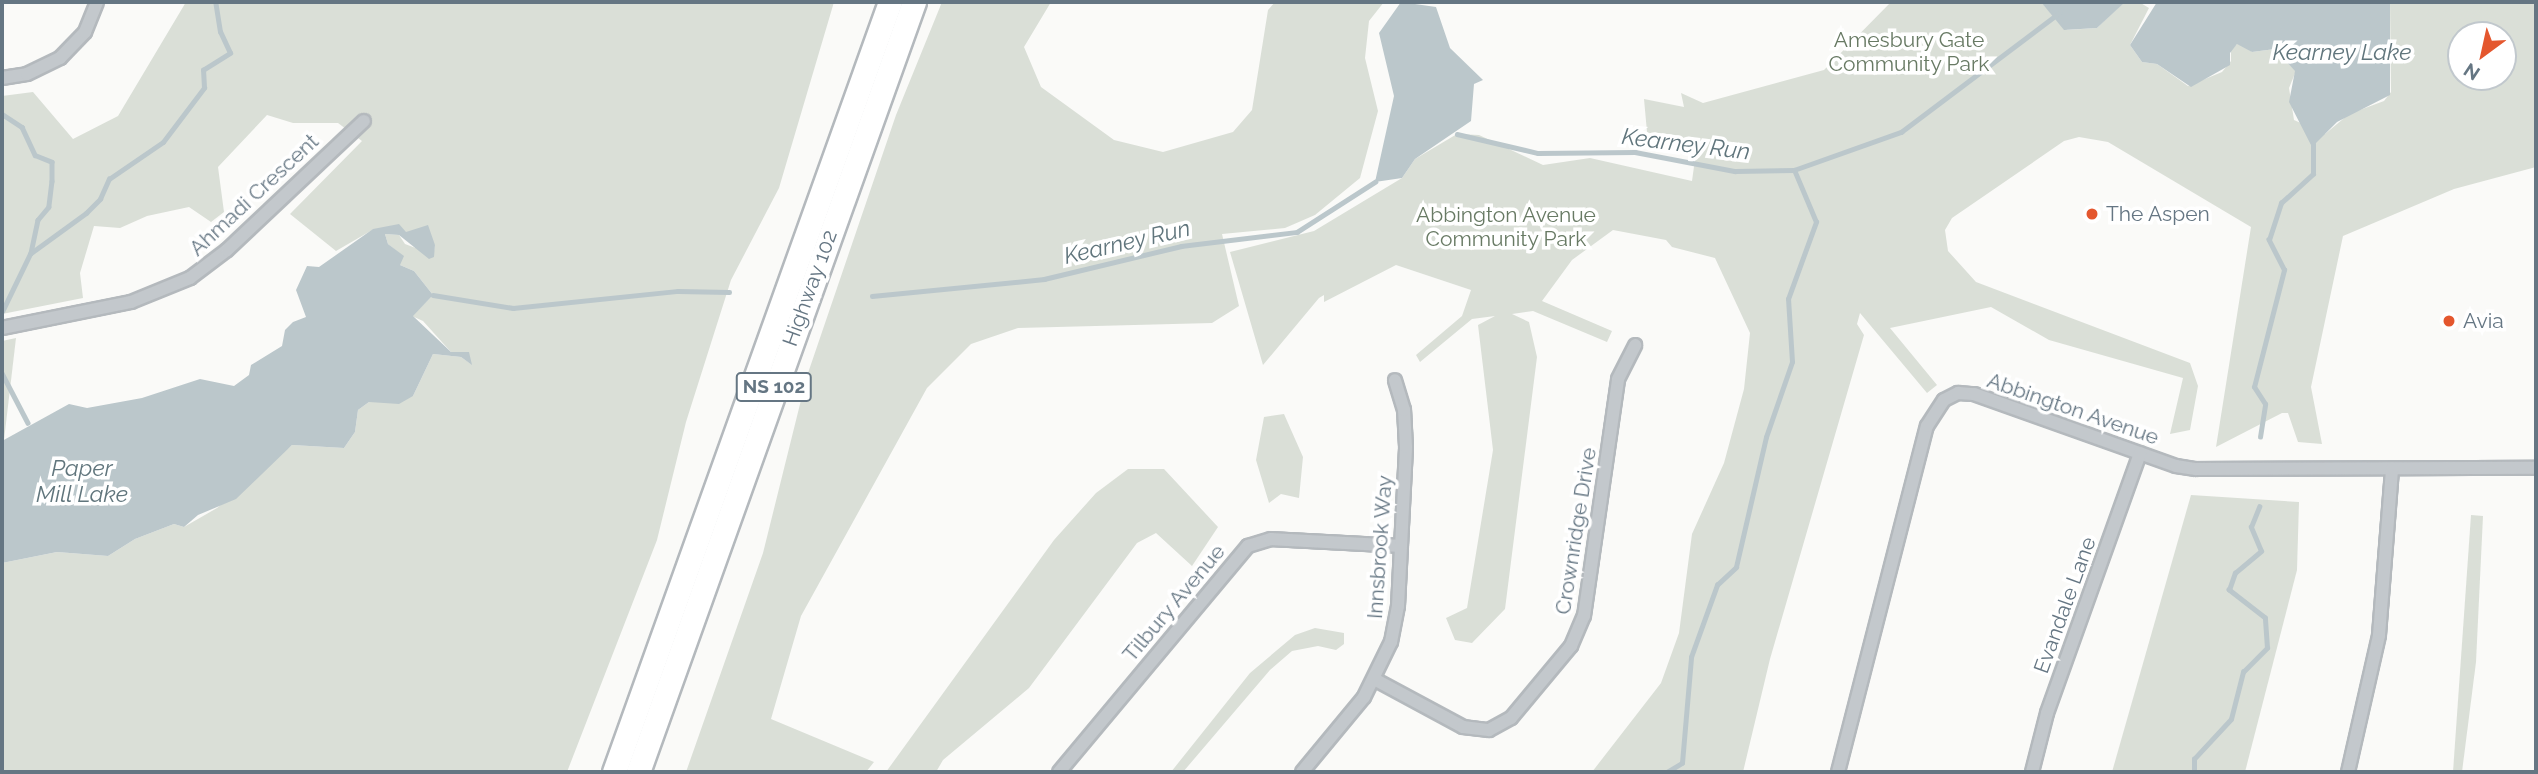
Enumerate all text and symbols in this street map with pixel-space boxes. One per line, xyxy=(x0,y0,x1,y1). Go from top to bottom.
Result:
north arrow xyxy=(2447,21,2517,91)
park label: Amesbury Gate Community Park xyxy=(1828,27,1990,77)
water label: Kearney Lake xyxy=(2272,38,2412,66)
text: N xyxy=(2460,59,2484,85)
water label: Kearney Run xyxy=(1620,122,1752,166)
street label: Ahmadi Crescent xyxy=(184,129,324,261)
place label: The Aspen xyxy=(2106,201,2210,227)
park label: Abbington Avenue Community Park xyxy=(1416,202,1596,252)
marker: The Aspen xyxy=(2084,206,2100,222)
water label: Kearney Run xyxy=(1061,214,1193,270)
street label: Highway 102 xyxy=(777,226,843,350)
place label: Avia xyxy=(2463,308,2504,334)
marker: Avia xyxy=(2441,313,2457,329)
street label: Abbington Avenue xyxy=(1984,368,2162,450)
road number: NS 102 xyxy=(736,372,812,402)
street label: Crownridge Drive xyxy=(1550,446,1602,616)
water label: Paper Mill Lake xyxy=(36,454,128,508)
street label: Innsbrook Way xyxy=(1362,474,1398,620)
street label: Evandale Lane xyxy=(2029,533,2101,677)
street label: Tilbury Avenue xyxy=(1117,539,1231,667)

